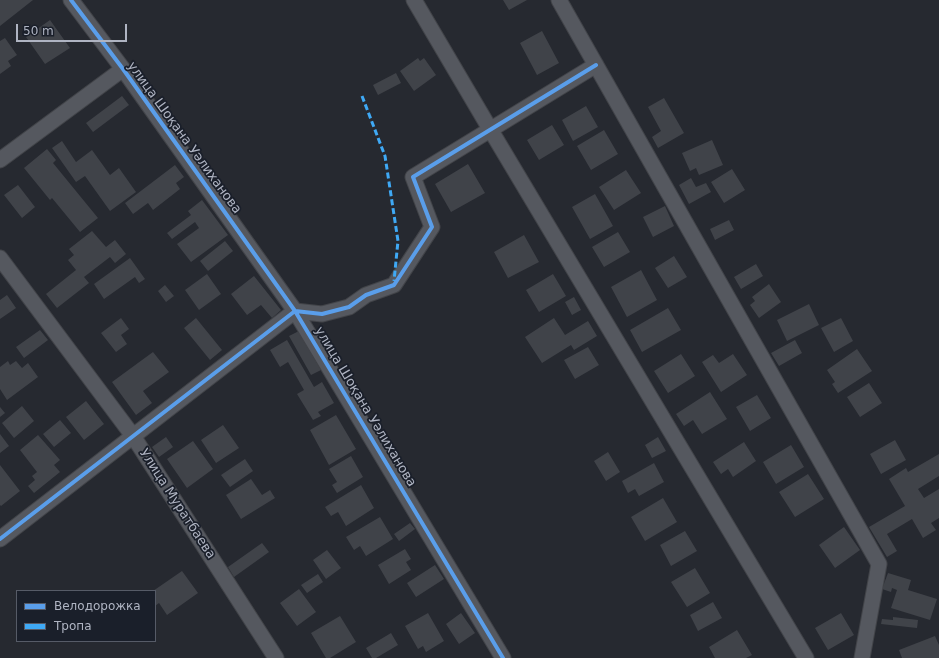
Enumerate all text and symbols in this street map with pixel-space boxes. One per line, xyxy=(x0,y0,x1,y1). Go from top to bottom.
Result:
scale bar xyxy=(18,16,129,42)
text: 50 m xyxy=(23,24,54,38)
street label: улица Шоқана Уәлиханова xyxy=(124,59,244,217)
street label: улица Шоқана Уәлиханова xyxy=(311,324,419,490)
street label: Улица Муратбаева xyxy=(136,446,218,562)
legend xyxy=(16,590,156,642)
text: Велодорожка xyxy=(54,599,141,613)
text: Тропа xyxy=(54,619,92,633)

